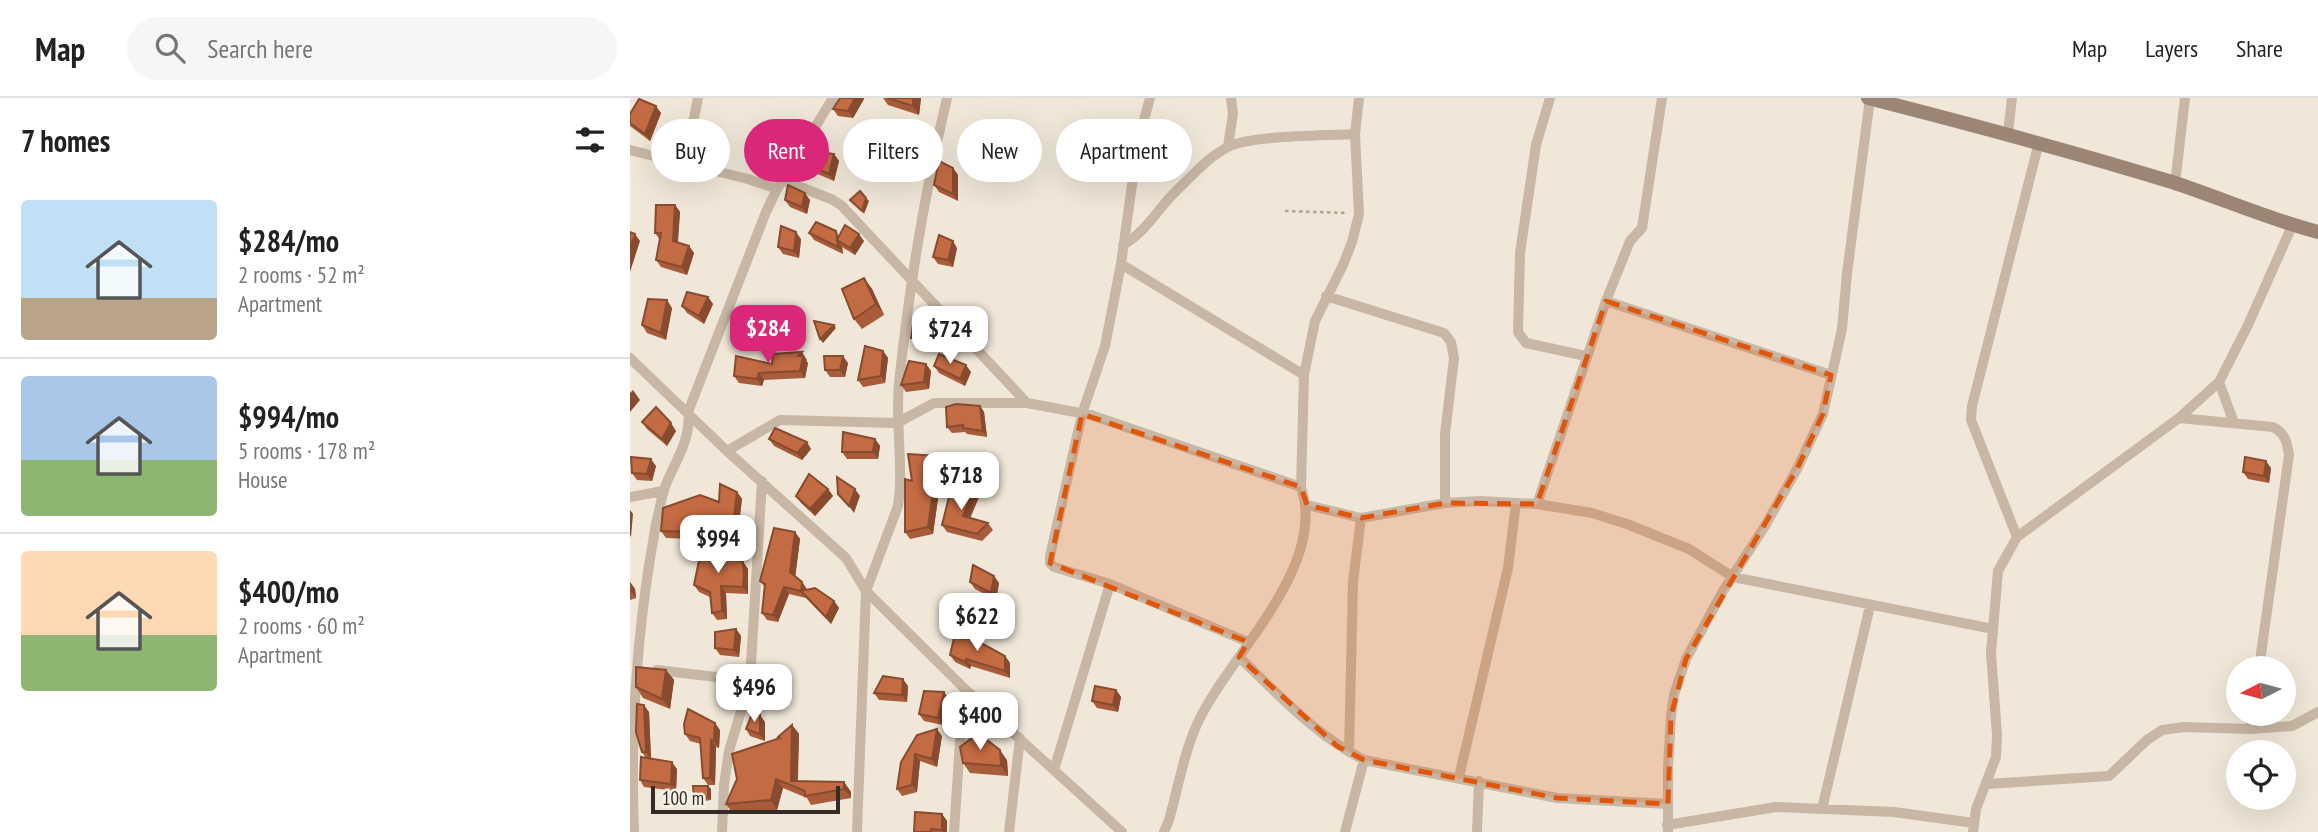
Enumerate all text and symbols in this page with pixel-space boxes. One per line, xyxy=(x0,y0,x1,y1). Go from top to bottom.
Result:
search box xyxy=(127,17,617,80)
text: Map xyxy=(35,27,85,70)
icon: search xyxy=(151,29,189,67)
text: Search here xyxy=(207,32,313,65)
text: Map xyxy=(2072,33,2107,64)
text: Layers xyxy=(2145,33,2198,64)
text: Share xyxy=(2236,33,2283,64)
chip: Buy xyxy=(651,119,730,182)
chip: Rent xyxy=(744,119,829,182)
chip: Filters xyxy=(843,119,943,182)
chip: New xyxy=(957,119,1042,182)
chip: Apartment xyxy=(1056,119,1192,182)
text: 7 homes xyxy=(21,121,110,160)
icon: filters xyxy=(571,121,609,159)
text: $284/mo xyxy=(238,221,339,260)
icon: home xyxy=(77,228,161,312)
text: 2 rooms · 52 m² xyxy=(238,260,365,289)
text: Apartment xyxy=(238,289,322,318)
pin: $284 xyxy=(727,306,809,365)
pin: $724 xyxy=(909,306,991,366)
text: $284 xyxy=(746,313,790,342)
text: $724 xyxy=(928,314,972,343)
text: $994/mo xyxy=(238,397,339,436)
icon: home xyxy=(77,404,161,488)
text: 5 rooms · 178 m² xyxy=(238,436,375,465)
pin: $718 xyxy=(920,452,1002,512)
text: $718 xyxy=(939,460,983,489)
text: House xyxy=(238,465,288,494)
pin: $994 xyxy=(677,516,759,575)
text: $994 xyxy=(696,523,740,552)
text: $400/mo xyxy=(238,572,339,611)
icon: home xyxy=(77,579,161,663)
pin: $622 xyxy=(936,594,1018,653)
text: $622 xyxy=(955,601,999,630)
text: 2 rooms · 60 m² xyxy=(238,611,365,640)
text: Apartment xyxy=(238,640,322,669)
north arrow xyxy=(2226,656,2296,726)
map controls xyxy=(2226,656,2296,810)
pin: $496 xyxy=(713,664,795,724)
text: $496 xyxy=(732,672,776,701)
pin: $400 xyxy=(939,692,1021,752)
text: $400 xyxy=(958,700,1002,729)
button: locate xyxy=(2226,740,2296,810)
scale bar xyxy=(651,783,840,815)
text: 100 m xyxy=(662,786,704,810)

